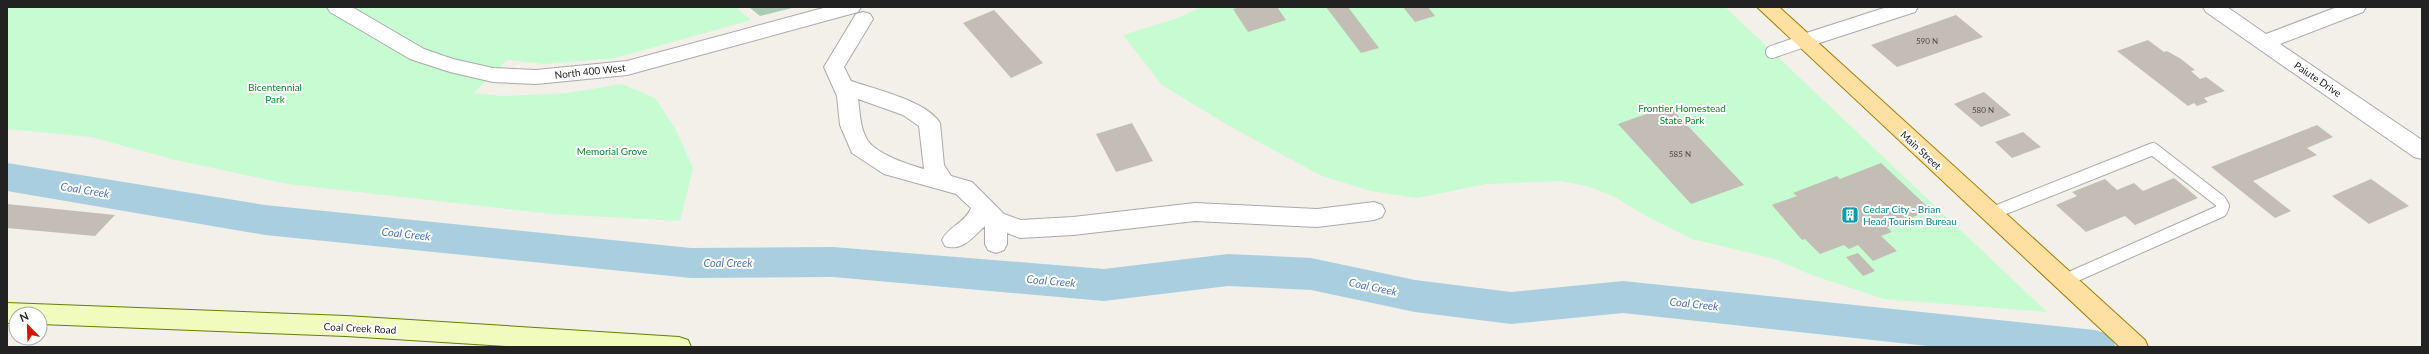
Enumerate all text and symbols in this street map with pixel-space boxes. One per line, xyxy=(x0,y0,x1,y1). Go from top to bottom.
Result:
house number: 590 N xyxy=(1916,36,1938,46)
street label: Paiute Drive xyxy=(2292,59,2344,99)
street label: North 400 West xyxy=(554,61,627,81)
park label: Bicentennial Park xyxy=(248,81,302,105)
park label: Frontier Homestead State Park xyxy=(1638,102,1726,126)
house number: 580 N xyxy=(1972,105,1994,115)
street label: Main Street xyxy=(1898,128,1944,172)
park label: Memorial Grove xyxy=(577,145,647,157)
house number: 585 N xyxy=(1669,149,1691,159)
water label: Coal Creek xyxy=(60,179,111,200)
place label: Cedar City - Brian Head Tourism Bureau xyxy=(1863,203,1957,227)
building icon: Cedar City - Brian Head Tourism Bureau xyxy=(1840,205,1860,225)
water label: Coal Creek xyxy=(381,224,432,243)
water label: Coal Creek xyxy=(703,256,753,269)
water label: Coal Creek xyxy=(1026,272,1077,289)
water label: Coal Creek xyxy=(1348,275,1399,298)
water label: Coal Creek xyxy=(1669,294,1720,313)
north arrow xyxy=(8,306,48,346)
text: N xyxy=(17,309,30,324)
street label: Coal Creek Road xyxy=(323,320,397,336)

